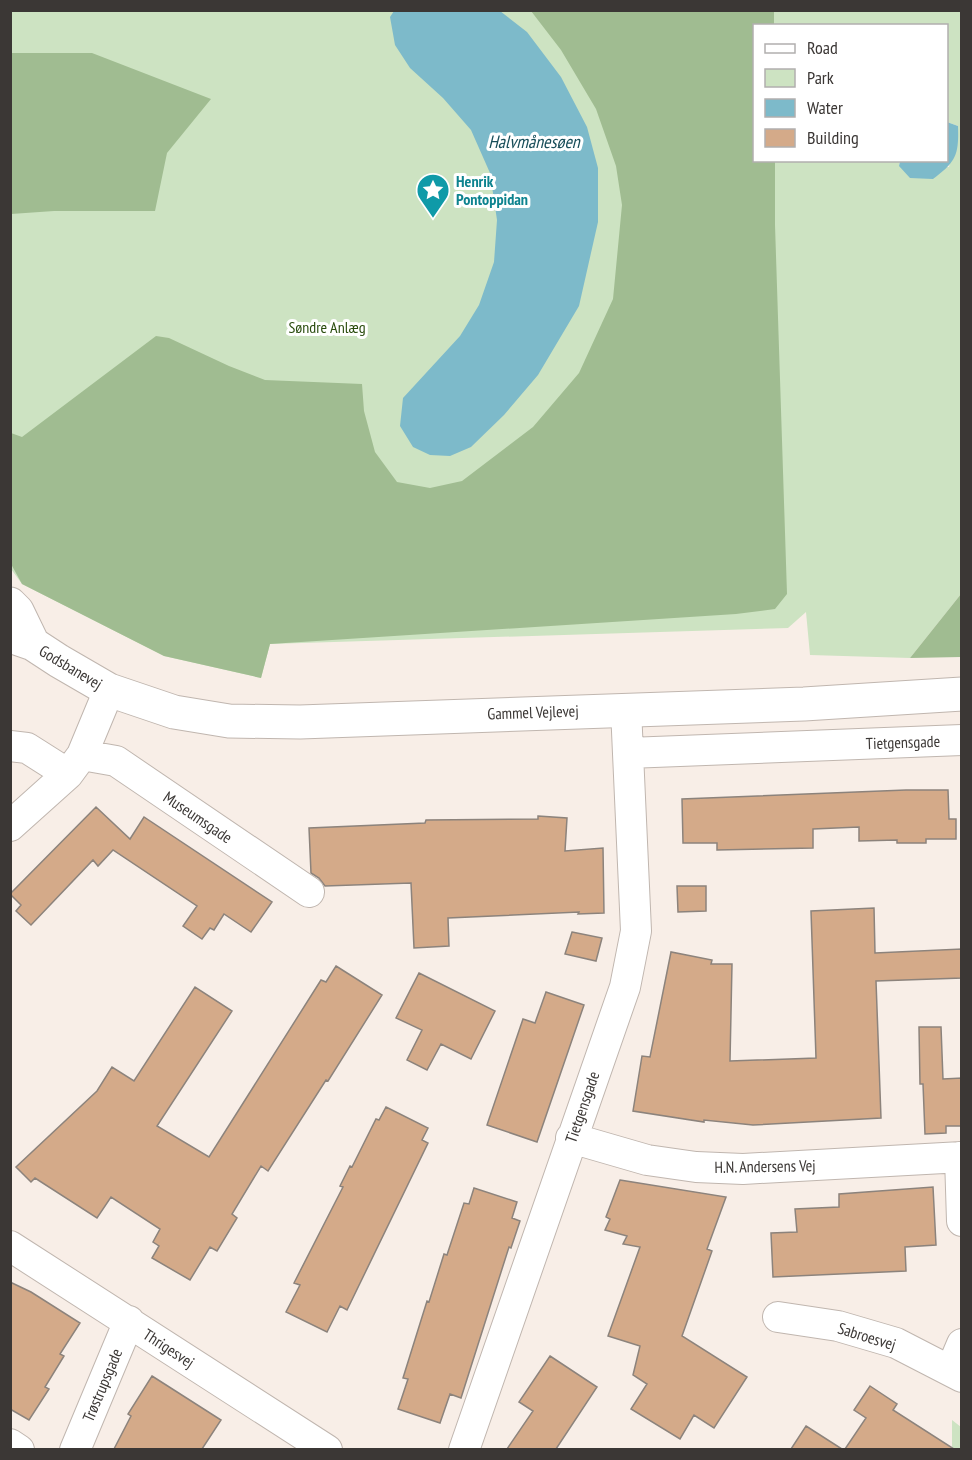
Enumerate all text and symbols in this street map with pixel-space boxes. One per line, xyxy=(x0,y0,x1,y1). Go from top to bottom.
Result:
legend xyxy=(753,24,948,162)
text: Road xyxy=(807,36,838,59)
text: Park xyxy=(807,66,834,89)
text: Water xyxy=(807,96,843,119)
text: Building xyxy=(807,126,859,149)
water label: Halvmånesøen xyxy=(488,130,581,153)
place label: Henrik Pontoppidan xyxy=(456,171,528,209)
place icon: Henrik Pontoppidan xyxy=(415,172,451,219)
park label: Søndre Anlæg xyxy=(288,317,366,337)
street label: Godsbanevej xyxy=(36,640,106,694)
street label: Gammel Vejlevej xyxy=(487,700,579,724)
street label: Tietgensgade xyxy=(866,731,940,753)
street label: Museumsgade xyxy=(160,787,236,847)
street label: Tietgensgade xyxy=(560,1069,604,1145)
street label: H.N. Andersens Vej xyxy=(714,1155,816,1177)
street label: Sabroesvej xyxy=(835,1318,899,1354)
street label: Thrigesvej xyxy=(140,1324,198,1372)
street label: Trøstrupsgade xyxy=(78,1345,126,1425)

